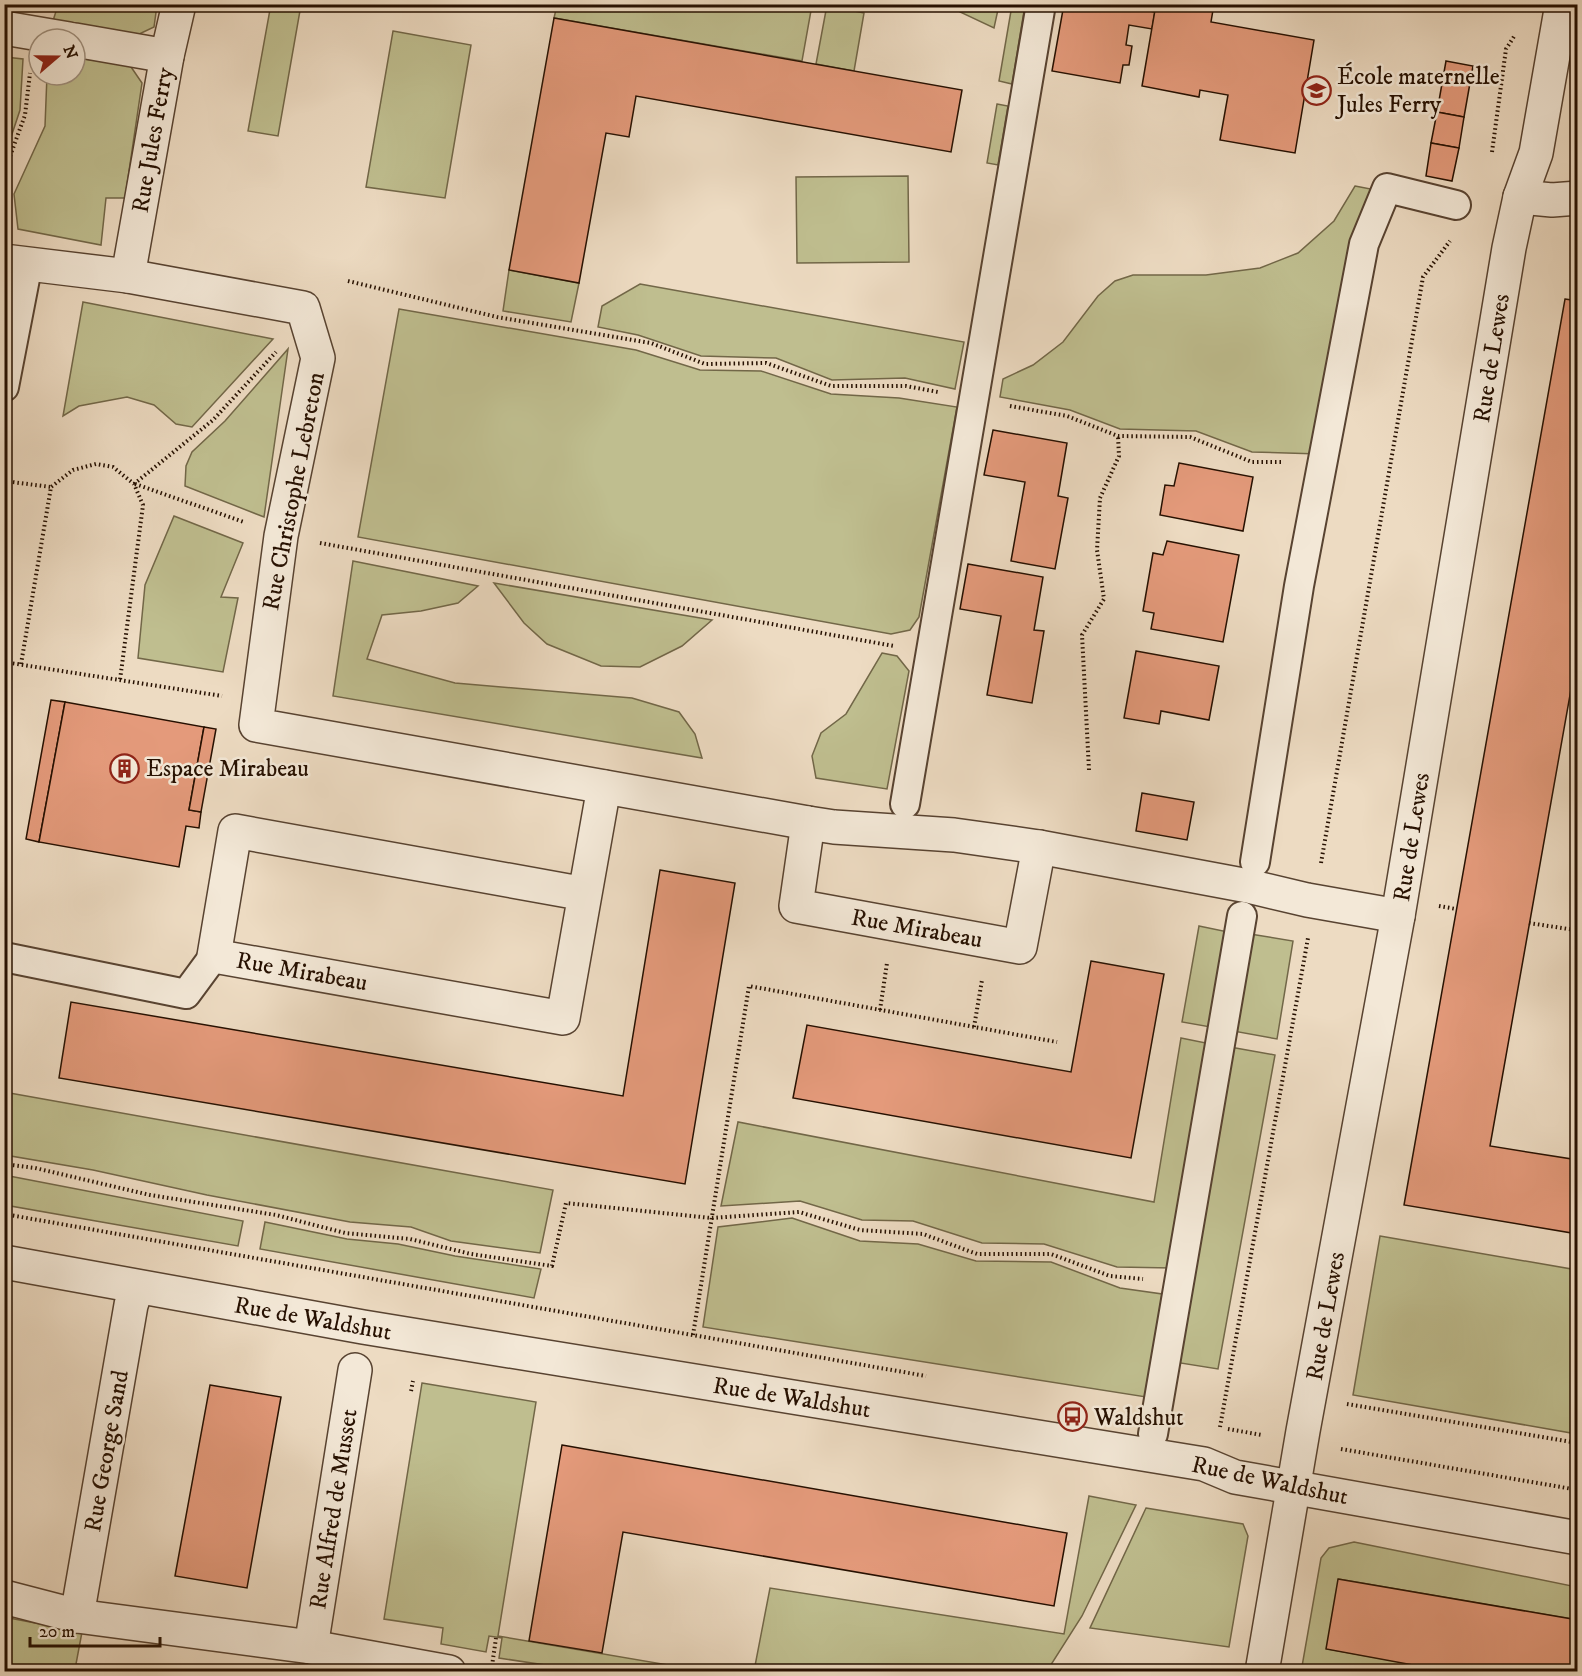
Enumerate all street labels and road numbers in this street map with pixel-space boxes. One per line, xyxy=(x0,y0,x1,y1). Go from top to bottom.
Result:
street label: Rue Jules Ferry xyxy=(125,65,181,215)
street label: Rue de Lewes xyxy=(1467,292,1517,425)
street label: Rue Christophe Lebreton xyxy=(256,369,332,613)
street label: Rue de Lewes xyxy=(1387,771,1437,904)
street label: Rue Mirabeau xyxy=(849,903,985,955)
street label: Rue Mirabeau xyxy=(234,946,370,998)
street label: Rue de Lewes xyxy=(1300,1249,1352,1383)
street label: Rue de Waldshut xyxy=(232,1290,394,1348)
street label: Rue George Sand xyxy=(78,1368,136,1534)
street label: Rue de Waldshut xyxy=(711,1371,873,1425)
street label: Rue Alfred de Musset xyxy=(303,1406,365,1612)
street label: Rue de Waldshut xyxy=(1189,1450,1351,1512)

